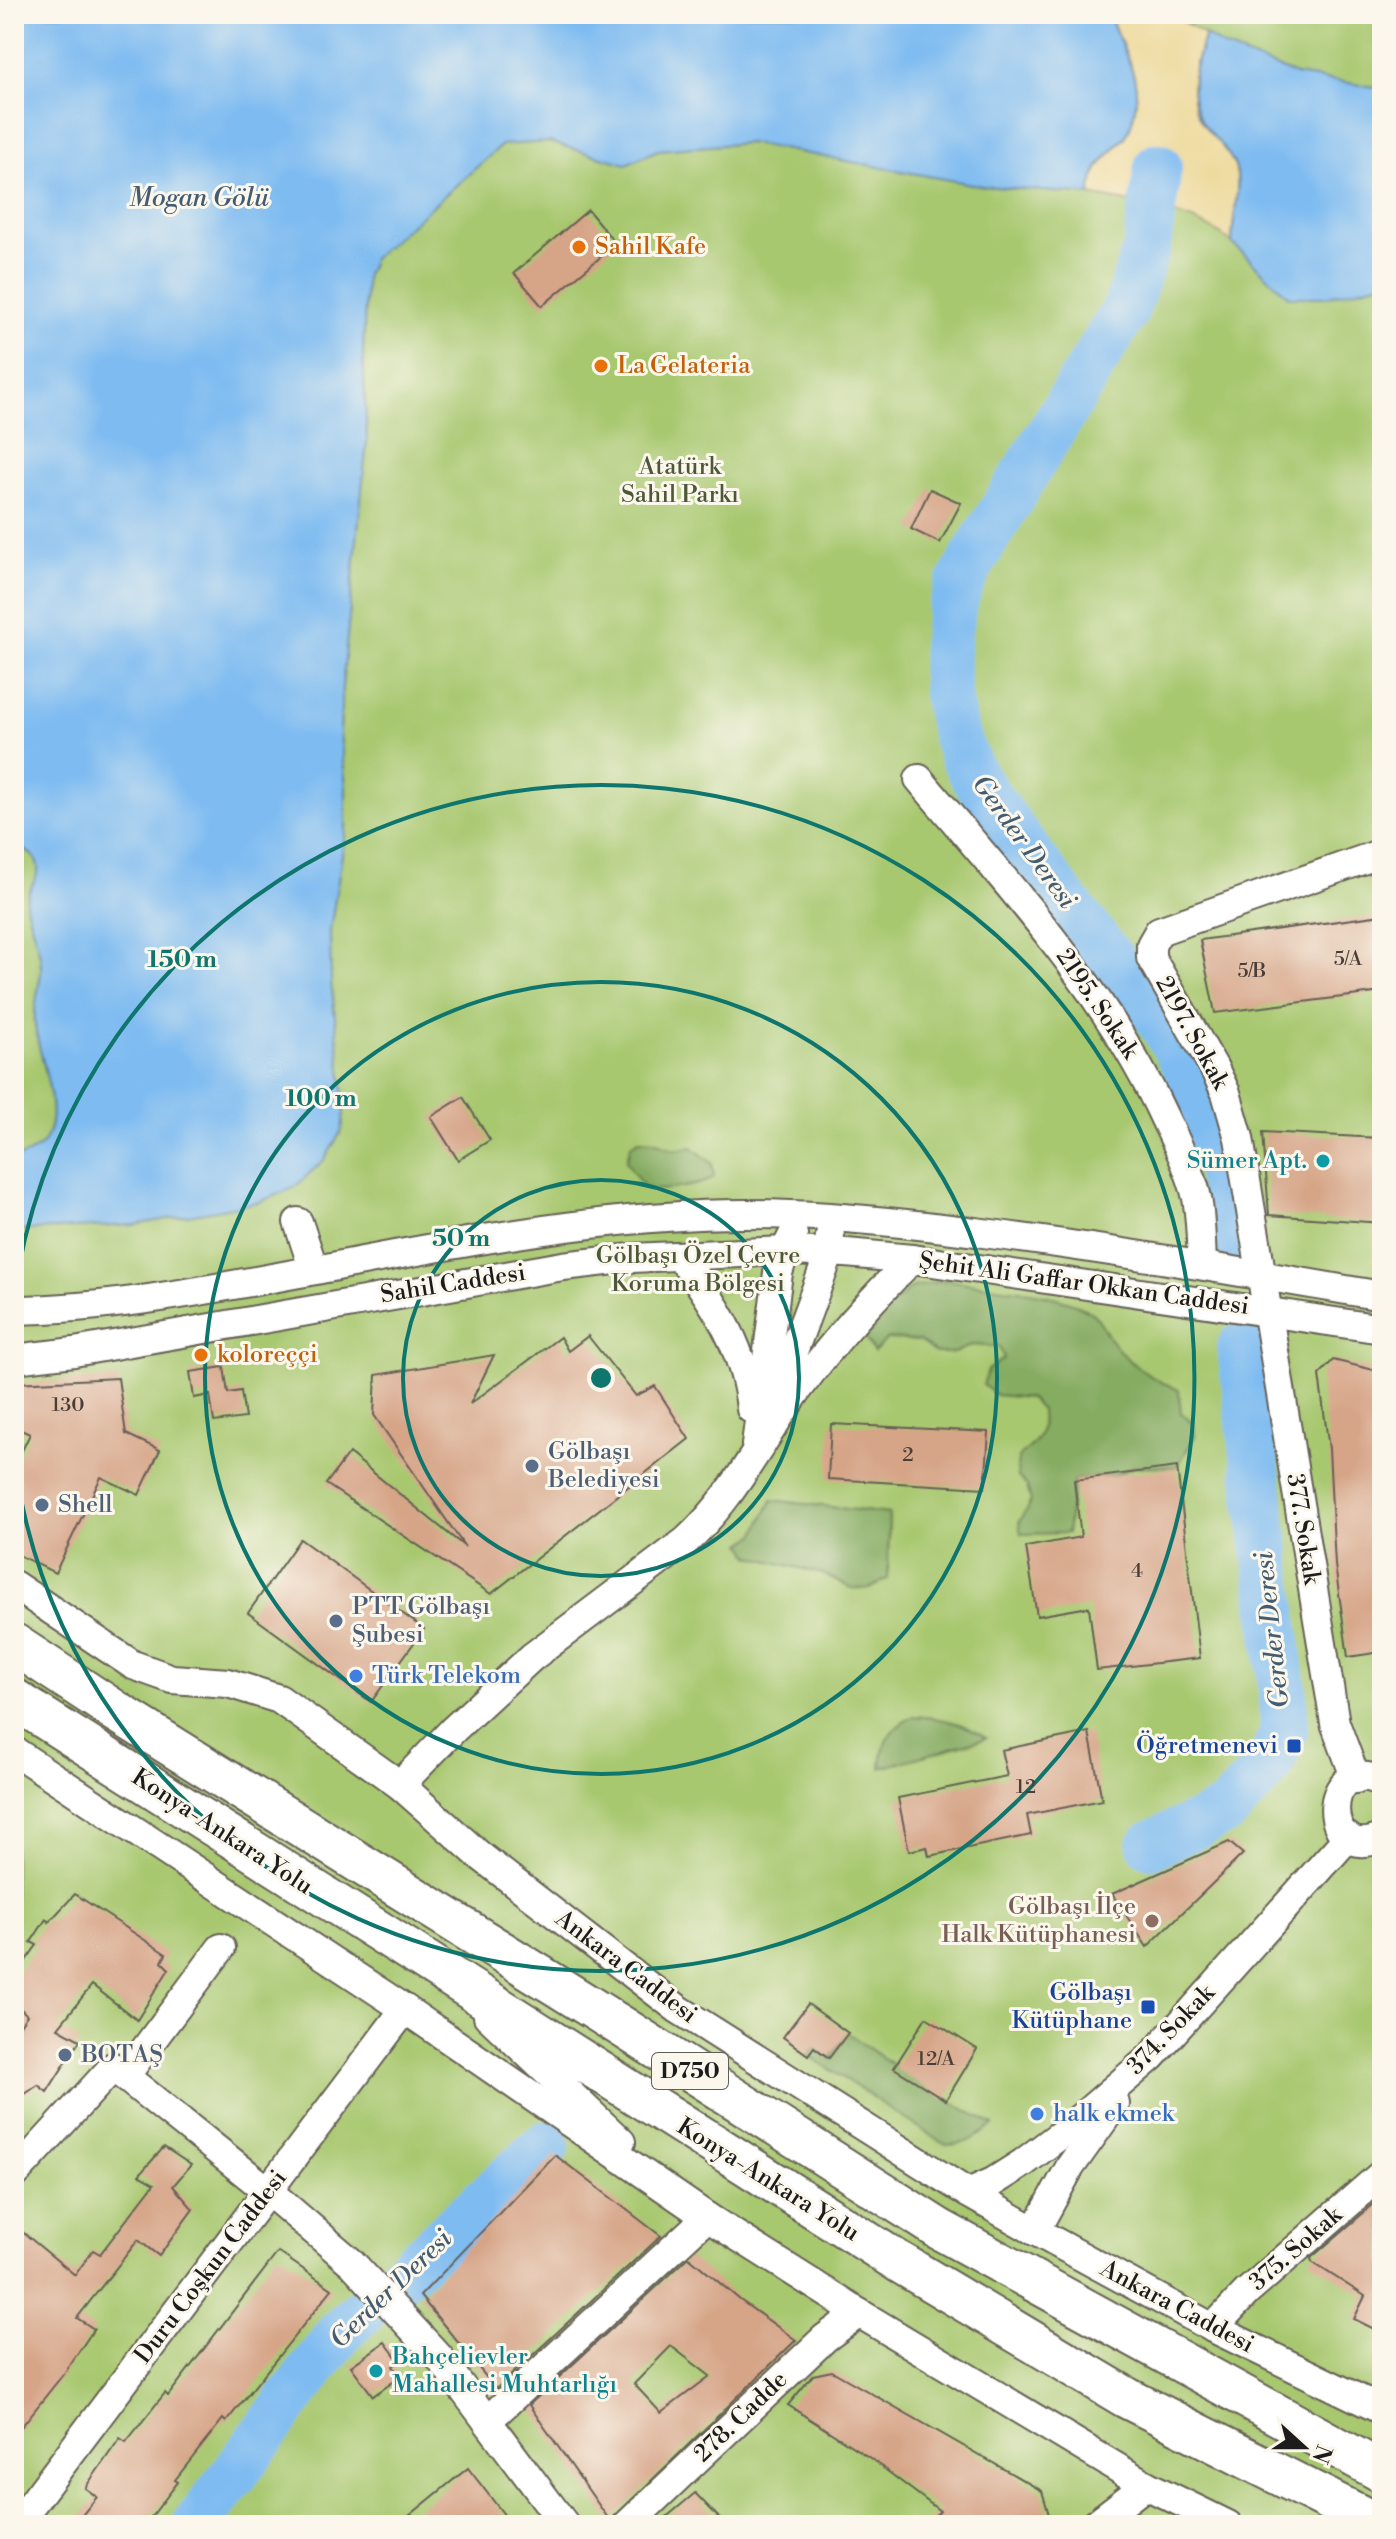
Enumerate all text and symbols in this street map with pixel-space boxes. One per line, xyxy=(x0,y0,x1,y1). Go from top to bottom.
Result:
water label: Mogan Gölü xyxy=(129,182,269,214)
place label: Sahil Kafe xyxy=(595,232,706,262)
marker: Sahil Kafe xyxy=(570,238,588,256)
place label: La Gelateria xyxy=(617,351,751,381)
marker: La Gelateria xyxy=(592,357,610,375)
park label: Atatürk Sahil Parkı xyxy=(621,452,739,510)
water label: Gerder Deresi xyxy=(965,769,1084,916)
street label: 2195. Sokak xyxy=(1049,943,1146,1066)
text: 150 m xyxy=(147,945,217,975)
house number: 5/A xyxy=(1334,947,1364,972)
house number: 5/B xyxy=(1238,959,1266,984)
street label: 2197. Sokak xyxy=(1149,971,1236,1096)
text: 100 m xyxy=(285,1084,357,1114)
place label: Sümer Apt. xyxy=(1187,1146,1307,1176)
marker: Sümer Apt. xyxy=(1314,1152,1332,1170)
text: 50 m xyxy=(432,1224,490,1254)
park label: Gölbaşı Özel Çevre Koruma Bölgesi xyxy=(596,1240,800,1299)
street label: Şehit Ali Gaffar Okkan Caddesi xyxy=(917,1246,1251,1322)
street label: Sahil Caddesi xyxy=(378,1258,528,1310)
place label: koloreççi xyxy=(217,1340,318,1370)
marker: koloreççi xyxy=(192,1346,210,1364)
centre of rings xyxy=(587,1364,615,1392)
house number: 130 xyxy=(52,1393,84,1418)
place label: Gölbaşı Belediyesi xyxy=(547,1437,660,1495)
house number: 2 xyxy=(902,1443,914,1468)
marker: Gölbaşı Belediyesi xyxy=(523,1457,541,1475)
street label: 377. Sokak xyxy=(1279,1471,1327,1588)
place label: Shell xyxy=(58,1490,112,1520)
marker: Shell xyxy=(33,1496,51,1514)
water label: Gerder Deresi xyxy=(1248,1549,1296,1710)
house number: 4 xyxy=(1131,1559,1143,1584)
place label: PTT Gölbaşı Şubesi xyxy=(352,1592,490,1650)
marker: PTT Gölbaşı Şubesi xyxy=(327,1612,345,1630)
place label: Türk Telekom xyxy=(372,1661,521,1691)
marker: Türk Telekom xyxy=(347,1667,365,1685)
place label: Öğretmenevi xyxy=(1136,1730,1278,1761)
marker: Öğretmenevi xyxy=(1285,1737,1303,1755)
street label: Konya-Ankara Yolu xyxy=(126,1762,318,1902)
house number: 12 xyxy=(1016,1775,1036,1800)
place label: Gölbaşı İlçe Halk Kütüphanesi xyxy=(941,1891,1136,1950)
street label: Ankara Caddesi xyxy=(548,1903,703,2030)
marker: Gölbaşı İlçe Halk Kütüphanesi xyxy=(1143,1912,1161,1930)
place label: Gölbaşı Kütüphane xyxy=(1012,1978,1132,2036)
street label: 374. Sokak xyxy=(1121,1978,1222,2081)
marker: Gölbaşı Kütüphane xyxy=(1139,1998,1157,2016)
place label: BOTAŞ xyxy=(80,2040,163,2070)
marker: BOTAŞ xyxy=(56,2046,74,2064)
house number: 12/A xyxy=(917,2047,956,2072)
road number: D750 xyxy=(652,2053,728,2089)
place label: halk ekmek xyxy=(1053,2099,1176,2129)
marker: halk ekmek xyxy=(1028,2105,1046,2123)
street label: Konya-Ankara Yolu xyxy=(671,2112,865,2248)
street label: Duru Coşkun Caddesi xyxy=(128,2164,294,2370)
street label: 375. Sokak xyxy=(1243,2200,1350,2297)
water label: Gerder Deresi xyxy=(323,2222,459,2355)
street label: Ankara Caddesi xyxy=(1094,2253,1259,2360)
place label: Bahçelievler Mahallesi Muhtarlığı xyxy=(391,2342,617,2400)
marker: Bahçelievler Mahallesi Muhtarlığı xyxy=(367,2362,385,2380)
street label: 278. Cadde xyxy=(688,2365,794,2469)
north arrow xyxy=(1264,2407,1344,2487)
text: N xyxy=(1305,2441,1337,2467)

